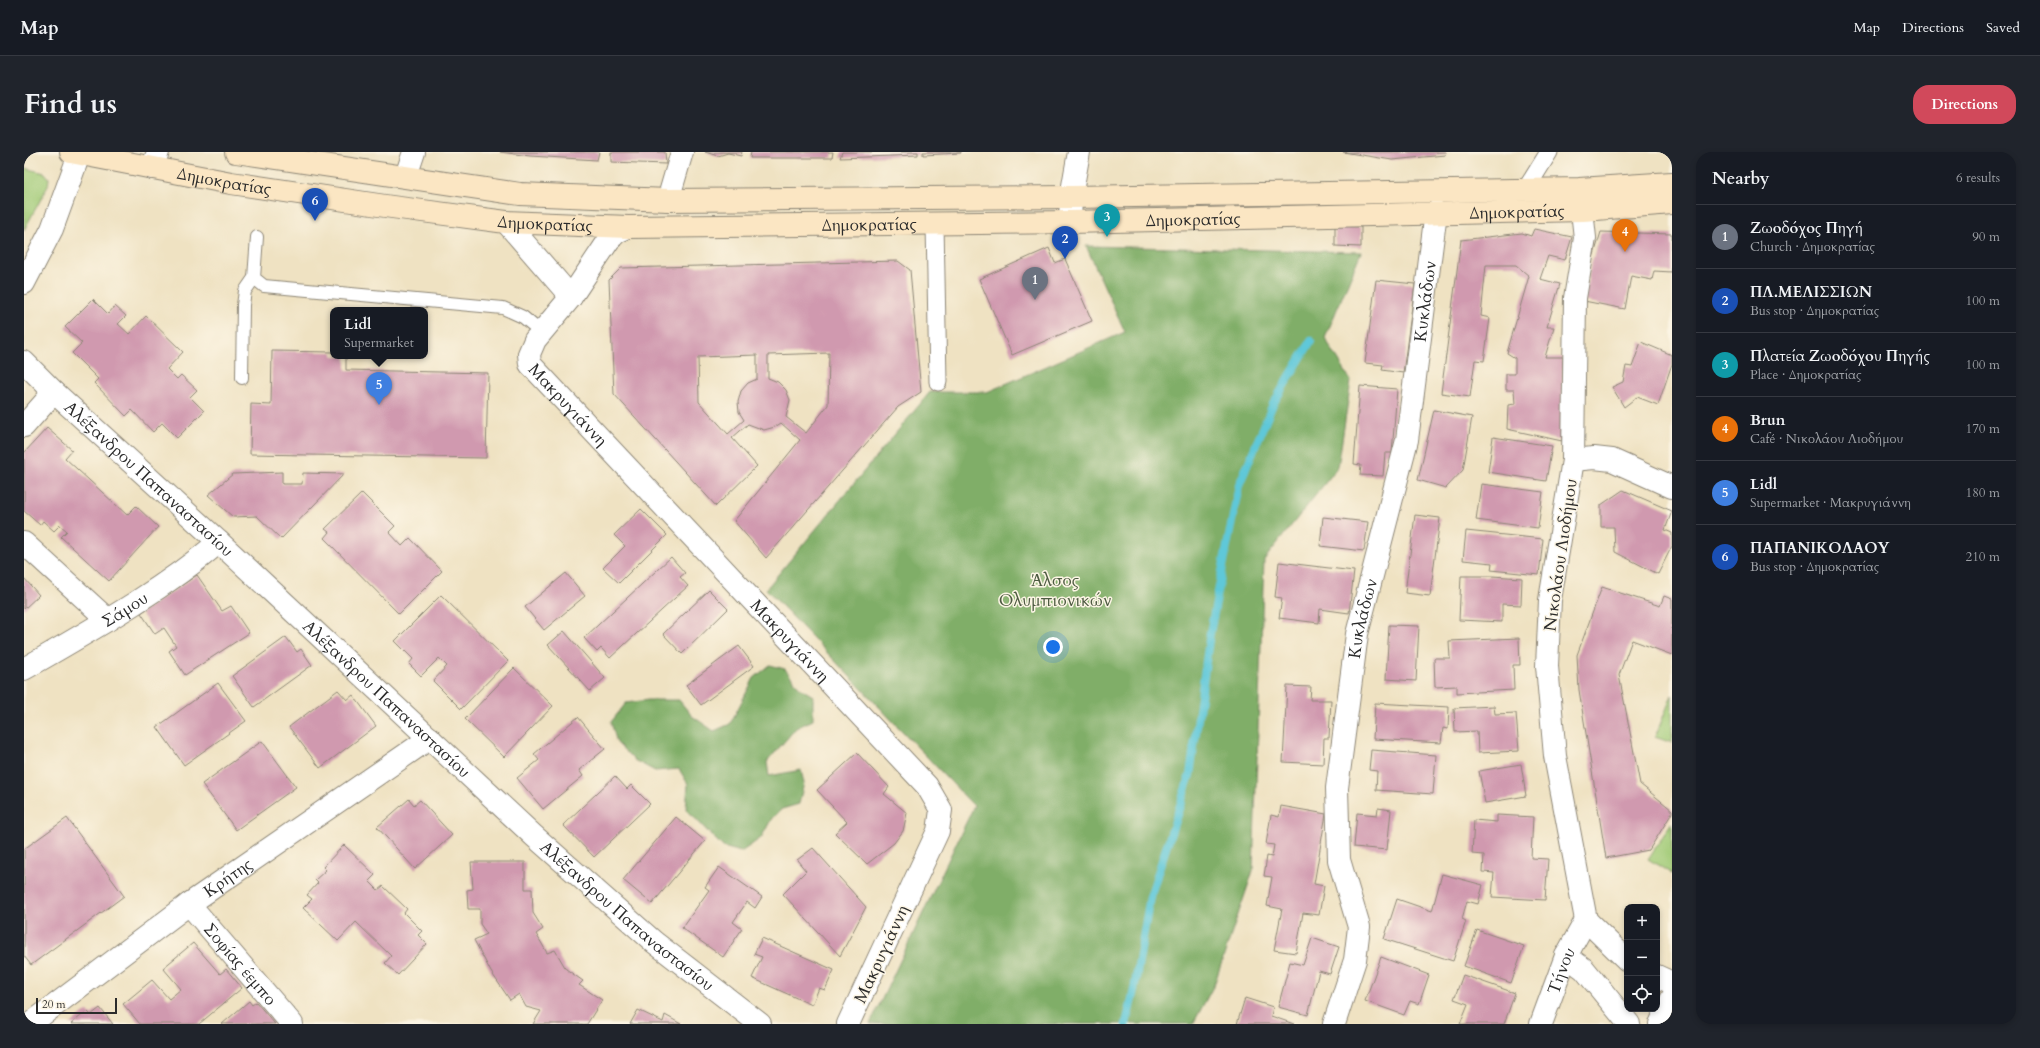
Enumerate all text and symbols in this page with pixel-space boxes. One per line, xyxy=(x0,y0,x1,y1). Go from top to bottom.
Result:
text: Map xyxy=(20,15,59,41)
text: Map xyxy=(1854,18,1880,37)
text: Directions xyxy=(1902,18,1964,37)
text: Saved xyxy=(1986,18,2020,37)
text: Find us xyxy=(24,85,117,123)
button: Directions xyxy=(1913,85,2016,124)
street label: Δημοκρατίας xyxy=(175,162,273,201)
text: Nearby xyxy=(1712,167,1769,190)
text: 6 results xyxy=(1956,169,2000,187)
pin: 6 xyxy=(302,188,328,221)
street label: Δημοκρατίας xyxy=(1469,199,1565,225)
pin: 3 xyxy=(1094,204,1120,237)
street label: Δημοκρατίας xyxy=(1145,207,1241,232)
street label: Δημοκρατίας xyxy=(496,210,593,238)
street label: Δημοκρατίας xyxy=(821,213,917,237)
text: Ζωοδόχος Πηγή xyxy=(1750,218,1863,238)
pin: 4 xyxy=(1612,219,1638,252)
pin: 2 xyxy=(1052,226,1078,259)
text: 1 xyxy=(1722,228,1728,246)
text: 90 m xyxy=(1972,228,2000,246)
text: Church · Δημοκρατίας xyxy=(1750,238,1875,256)
street label: Κυκλάδων xyxy=(1409,259,1442,343)
pin: 1 xyxy=(1022,267,1048,300)
text: ΠΛ.ΜΕΛΙΣΣΙΩΝ xyxy=(1750,282,1872,302)
text: 2 xyxy=(1722,292,1728,310)
text: 100 m xyxy=(1966,292,2000,310)
text: Bus stop · Δημοκρατίας xyxy=(1750,302,1879,320)
popup xyxy=(330,307,428,359)
text: Lidl xyxy=(344,314,371,334)
text: Supermarket xyxy=(344,334,414,352)
text: Πλατεία Ζωοδόχου Πηγής xyxy=(1750,346,1930,366)
text: 3 xyxy=(1722,356,1728,374)
text: 100 m xyxy=(1966,356,2000,374)
street label: Μακρυγιάννη xyxy=(523,358,613,451)
text: Place · Δημοκρατίας xyxy=(1750,366,1861,384)
pin: 5 xyxy=(366,372,392,405)
street label: Αλέξανδρου Παπαναστασίου xyxy=(59,396,238,562)
text: Brun xyxy=(1750,410,1785,430)
text: 4 xyxy=(1722,420,1728,438)
text: 170 m xyxy=(1966,420,2000,438)
text: Café · Νικολάου Λιοδήμου xyxy=(1750,430,1903,448)
text: Lidl xyxy=(1750,474,1777,494)
street label: Νικολάου Λιοδήμου xyxy=(1538,477,1583,633)
text: 5 xyxy=(1722,484,1728,502)
text: 180 m xyxy=(1966,484,2000,502)
text: Supermarket · Μακρυγιάννη xyxy=(1750,494,1911,512)
text: ΠΑΠΑΝΙΚΟΛΑΟΥ xyxy=(1750,538,1890,558)
text: 6 xyxy=(1722,548,1728,566)
text: 210 m xyxy=(1966,548,2000,566)
text: Bus stop · Δημοκρατίας xyxy=(1750,558,1879,576)
park label: Άλσος Ολυμπιονικών xyxy=(999,569,1111,612)
street label: Κυκλάδων xyxy=(1343,576,1383,660)
street label: Σάμου xyxy=(98,587,152,633)
street label: Μακρυγιάννη xyxy=(745,594,835,687)
street label: Αλέξανδρου Παπαναστασίου xyxy=(298,615,475,783)
your location xyxy=(1043,637,1063,657)
street label: Αλέξανδρου Παπαναστασίου xyxy=(535,836,719,996)
street label: Κρήτης xyxy=(199,853,257,903)
street label: Μακρυγιάννη xyxy=(849,901,914,1007)
map controls xyxy=(1624,904,1660,1012)
button: + xyxy=(1624,904,1660,940)
street label: Σοφίας έεμπο xyxy=(198,918,282,1010)
button: − xyxy=(1624,940,1660,976)
street label: Τήνου xyxy=(1542,943,1581,997)
button: locate xyxy=(1624,976,1660,1012)
scale bar xyxy=(36,996,117,1015)
text: 20 m xyxy=(42,997,66,1012)

